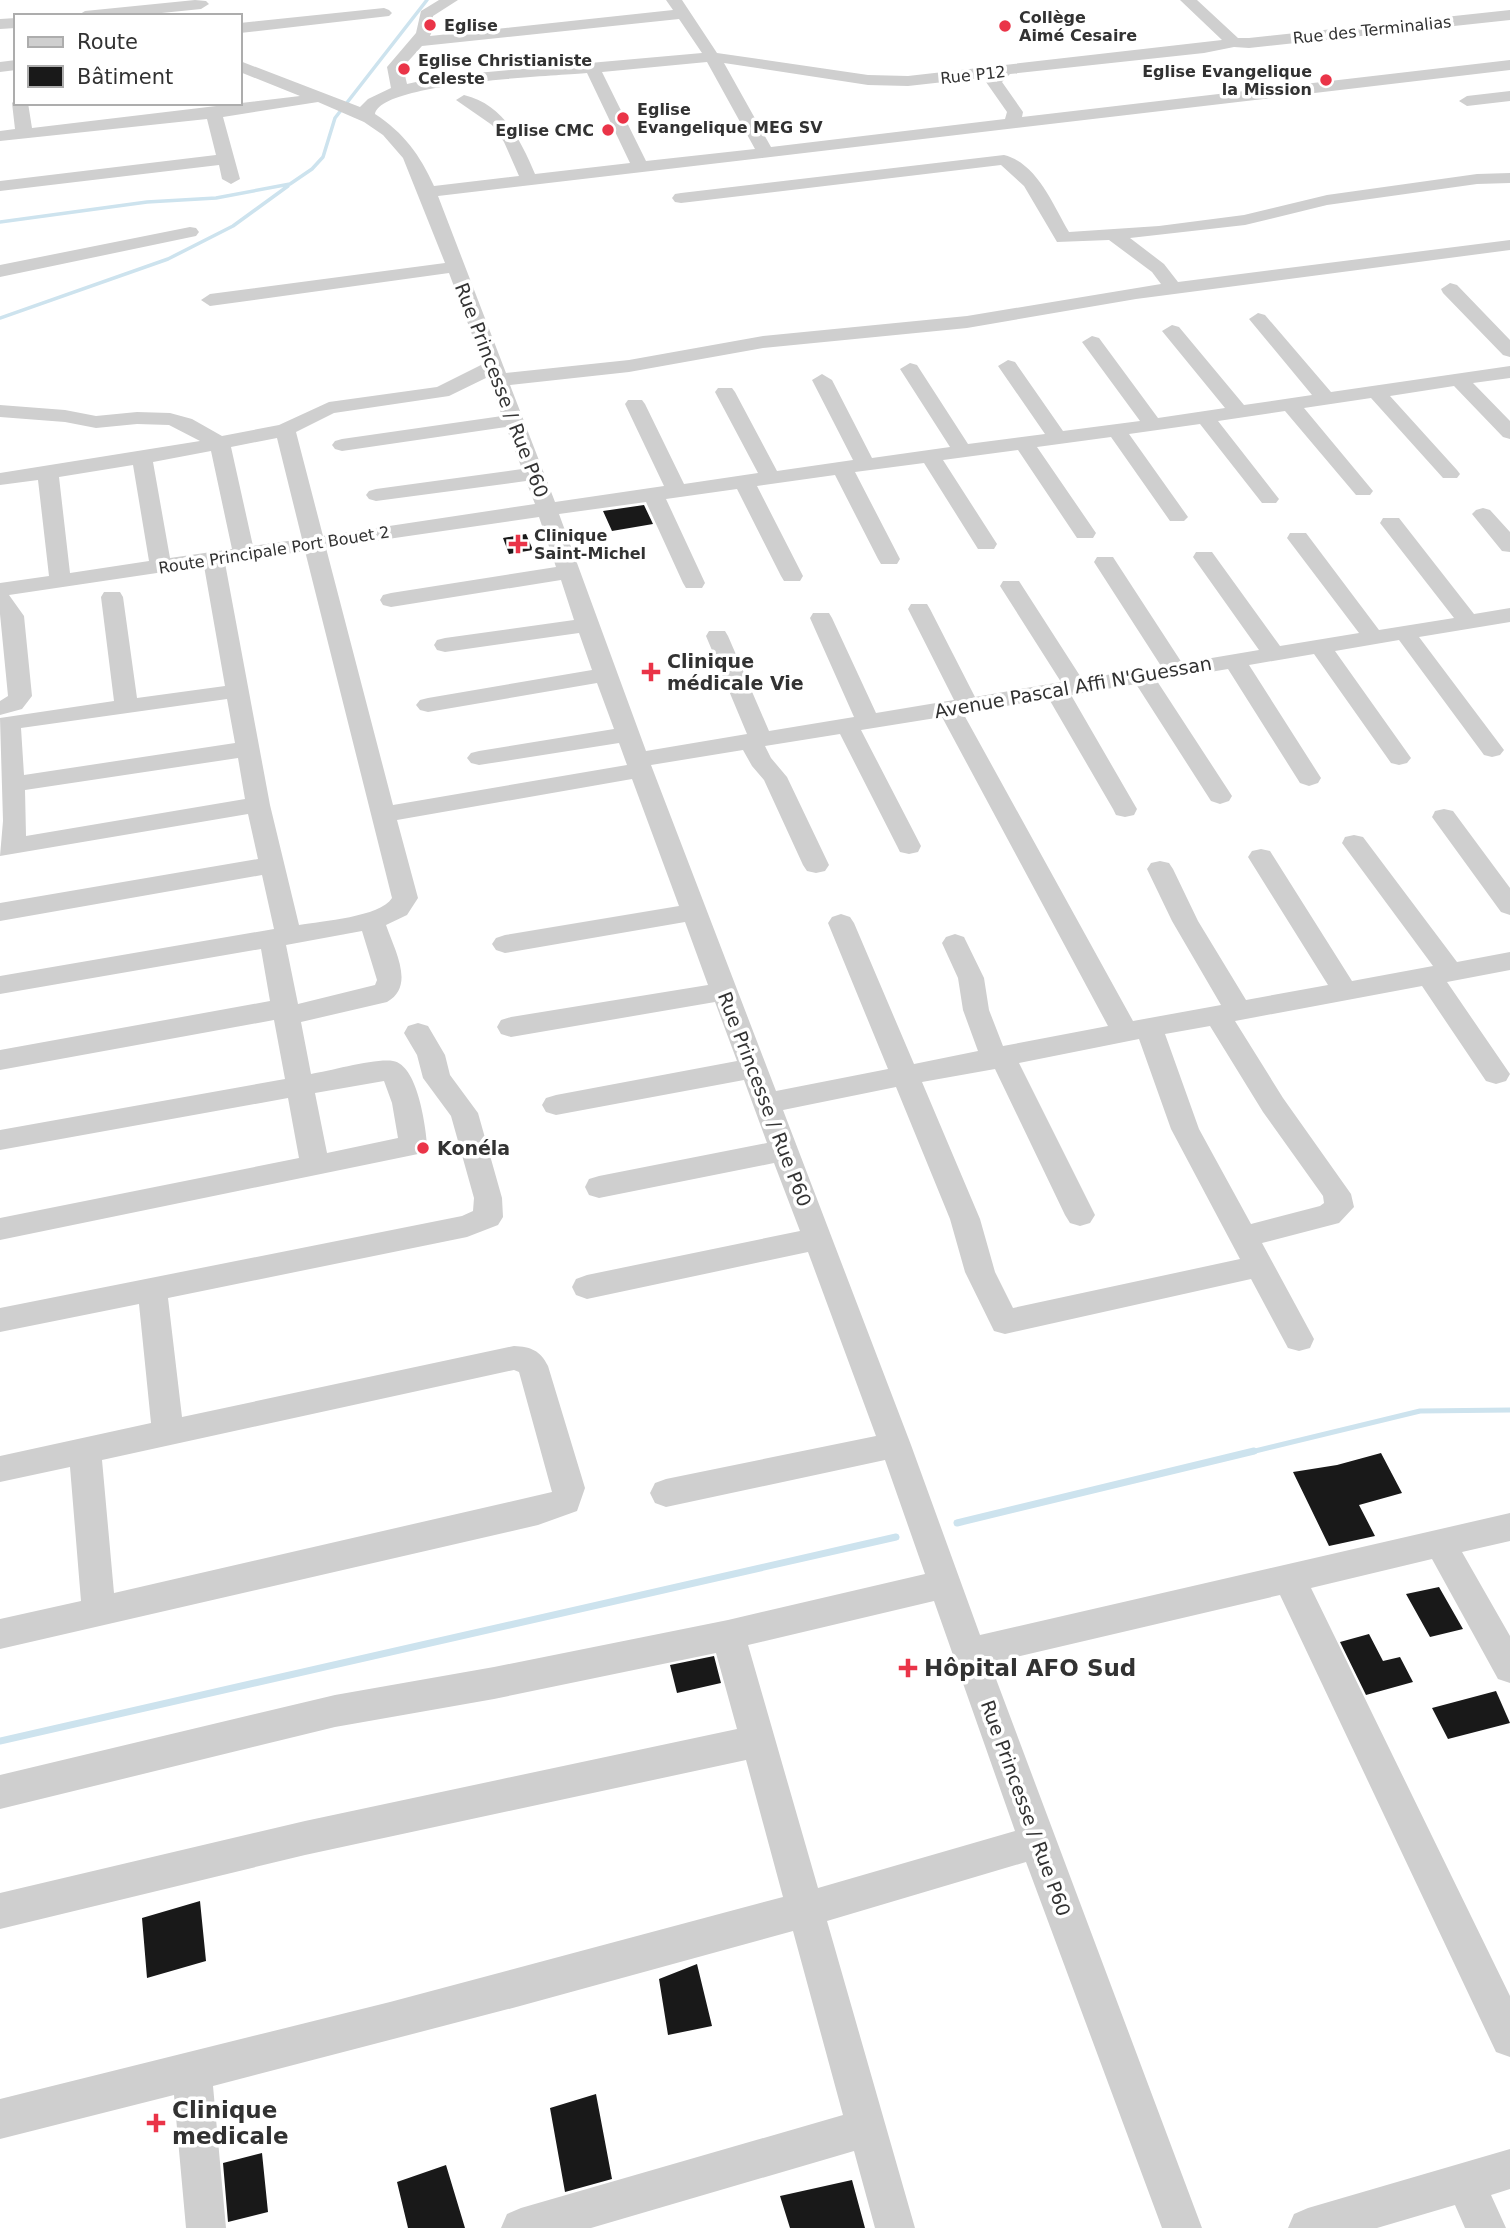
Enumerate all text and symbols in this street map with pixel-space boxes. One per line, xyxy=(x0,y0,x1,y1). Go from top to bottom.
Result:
place label: Collège Aimé Cesaire xyxy=(1019,8,1137,45)
street label: Rue des Terminalias xyxy=(1292,12,1452,48)
legend xyxy=(14,14,242,105)
place label: Eglise xyxy=(444,16,498,35)
marker: Eglise xyxy=(422,17,438,33)
marker: Collège Aimé Cesaire xyxy=(997,18,1013,34)
text: Route xyxy=(77,30,138,54)
place label: Eglise Christianiste Celeste xyxy=(418,51,592,88)
marker: Eglise Christianiste Celeste xyxy=(396,61,412,77)
street label: Rue P12 xyxy=(939,62,1007,88)
place label: Eglise Evangelique la Mission xyxy=(1142,62,1312,99)
text: Bâtiment xyxy=(77,65,173,89)
marker: Eglise Evangelique la Mission xyxy=(1318,72,1334,88)
place label: Eglise Evangelique MEG SV xyxy=(637,100,823,137)
marker: Eglise Evangelique MEG SV xyxy=(615,110,631,126)
place label: Eglise CMC xyxy=(495,121,594,140)
marker: Eglise CMC xyxy=(600,122,616,138)
street label: Rue Princesse / Rue P60 xyxy=(451,280,553,500)
street label: Route Principale Port Bouet 2 xyxy=(157,522,391,578)
place label: Clinique Saint-Michel xyxy=(534,526,646,563)
marker: Clinique Saint-Michel xyxy=(508,534,528,554)
place label: Clinique médicale Vie xyxy=(667,650,804,694)
street label: Avenue Pascal Affi N'Guessan xyxy=(933,652,1213,722)
marker: Clinique médicale Vie xyxy=(641,662,661,682)
street label: Rue Princesse / Rue P60 xyxy=(714,989,816,1209)
place label: Konéla xyxy=(437,1137,510,1159)
marker: Konéla xyxy=(415,1140,431,1156)
place label: Hôpital AFO Sud xyxy=(924,1655,1136,1681)
marker: Hôpital AFO Sud xyxy=(898,1658,918,1678)
street label: Rue Princesse / Rue P60 xyxy=(977,1697,1075,1919)
place label: Clinique medicale xyxy=(172,2097,289,2149)
marker: Clinique medicale xyxy=(146,2113,166,2133)

